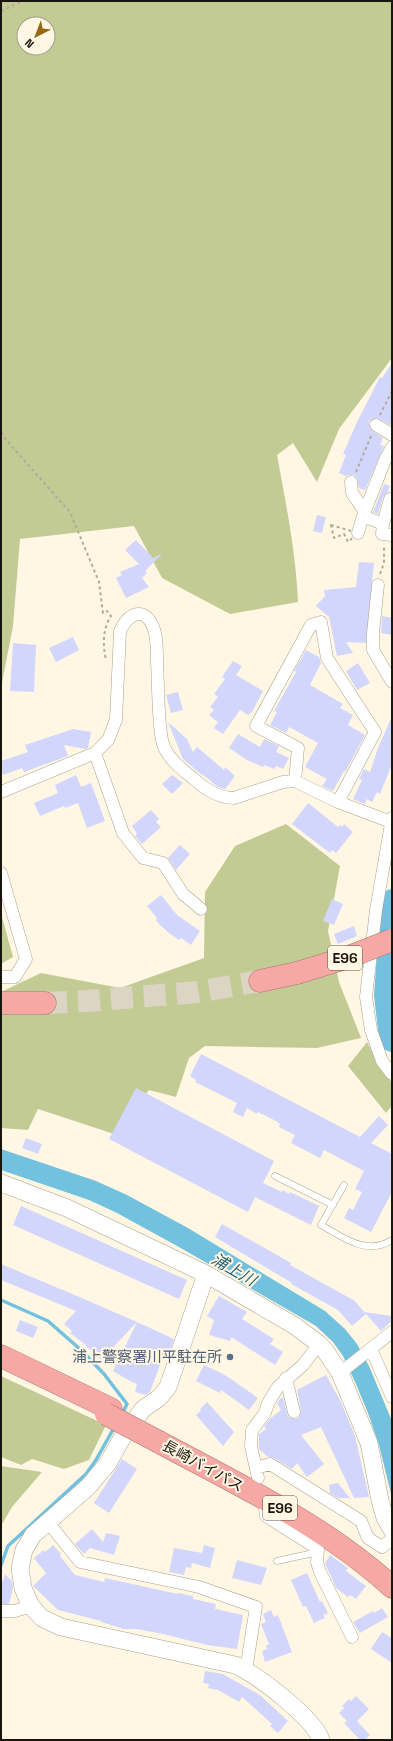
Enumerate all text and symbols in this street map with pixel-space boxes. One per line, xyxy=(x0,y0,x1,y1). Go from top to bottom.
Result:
north arrow xyxy=(16,16,56,56)
text: N xyxy=(22,36,37,51)
road number: E96 xyxy=(328,946,362,970)
water label: 浦上川 xyxy=(208,1248,262,1292)
place label: 浦上警察署川平駐在所 xyxy=(72,1347,222,1366)
marker: 浦上警察署川平駐在所 xyxy=(225,1352,235,1362)
street label: 長崎バイパス xyxy=(159,1436,247,1496)
road number: E96 xyxy=(263,1496,297,1520)

